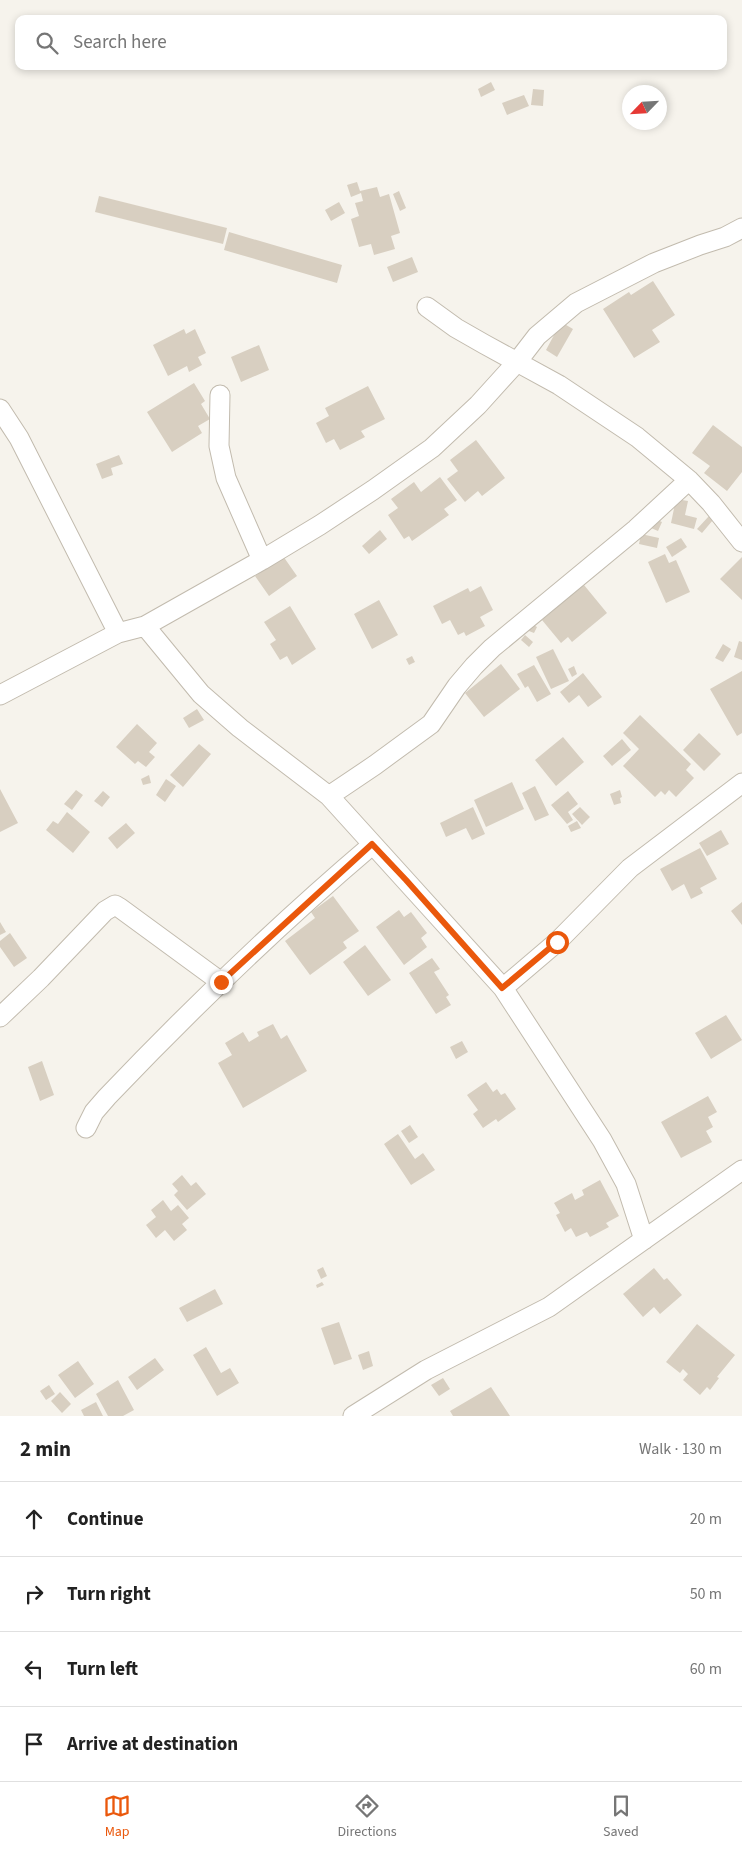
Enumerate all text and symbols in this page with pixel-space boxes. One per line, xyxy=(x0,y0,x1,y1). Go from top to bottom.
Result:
search box xyxy=(15,15,727,70)
icon: search xyxy=(33,29,61,57)
text: Search here xyxy=(73,29,167,56)
north arrow xyxy=(622,85,667,130)
route start xyxy=(546,931,569,954)
route end xyxy=(210,971,233,994)
text: 2 min xyxy=(20,1434,71,1464)
text: Walk · 130 m xyxy=(639,1438,722,1460)
icon: ahead xyxy=(20,1505,48,1533)
text: Continue xyxy=(67,1506,144,1533)
text: 20 m xyxy=(690,1508,722,1530)
icon: right xyxy=(20,1580,48,1608)
text: Turn right xyxy=(67,1581,151,1608)
text: 50 m xyxy=(690,1583,722,1605)
icon: left xyxy=(20,1655,48,1683)
text: Turn left xyxy=(67,1656,138,1683)
text: 60 m xyxy=(690,1658,722,1680)
icon: arrive xyxy=(20,1730,48,1758)
text: Arrive at destination xyxy=(67,1731,238,1758)
tab: Map xyxy=(103,1792,131,1842)
tab: Directions xyxy=(337,1792,397,1842)
tab: Saved xyxy=(603,1792,639,1842)

